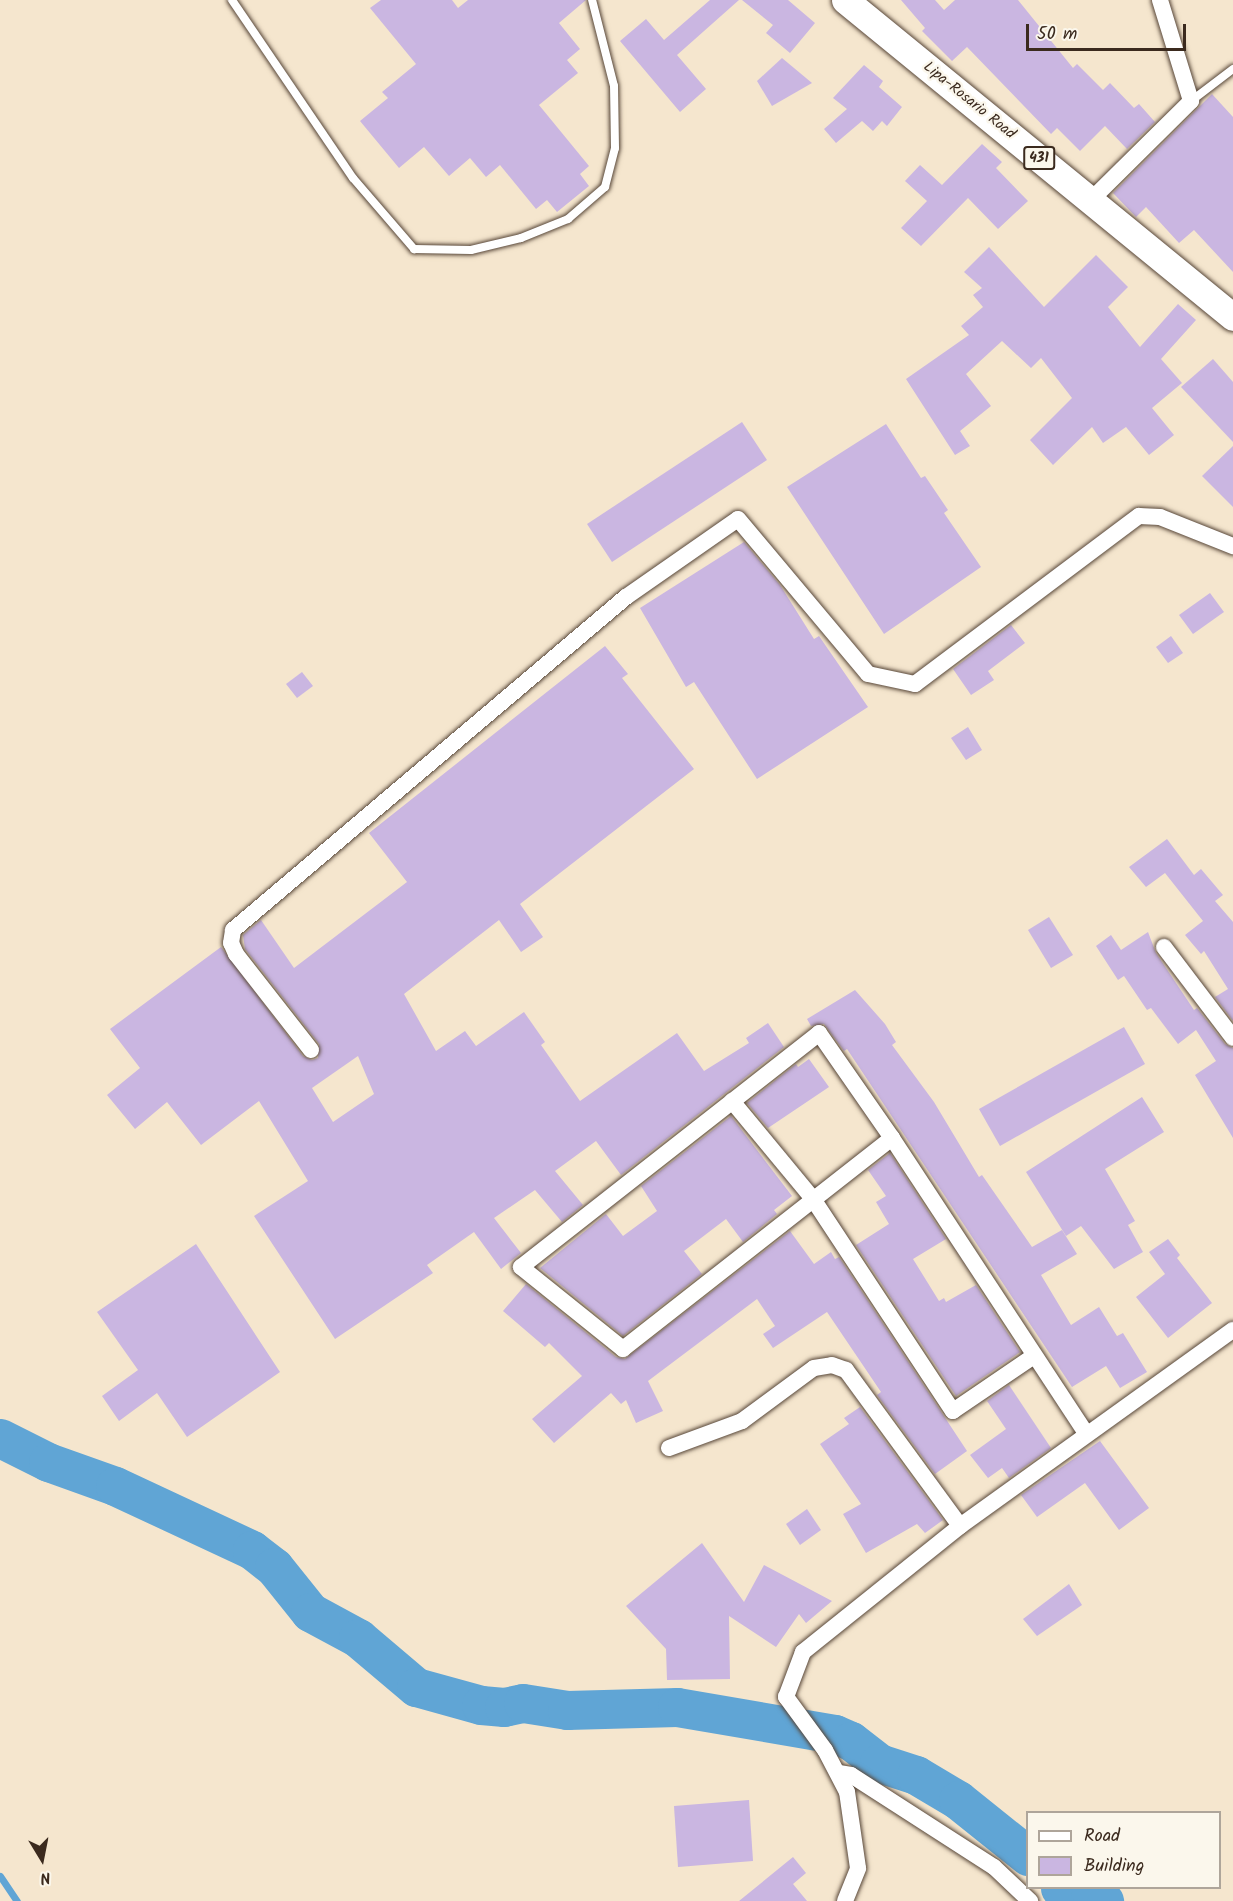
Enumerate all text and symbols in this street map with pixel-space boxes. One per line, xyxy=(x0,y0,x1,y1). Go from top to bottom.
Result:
scale bar xyxy=(1029,12,1190,50)
text: 50 m xyxy=(1037,20,1077,49)
street label: Lipa-Rosario Road xyxy=(919,58,1019,144)
road number: 431 xyxy=(1022,147,1056,169)
legend xyxy=(1026,1811,1221,1889)
text: Road xyxy=(1084,1822,1120,1851)
north arrow xyxy=(12,1829,72,1889)
text: Building xyxy=(1084,1852,1144,1881)
text: N xyxy=(38,1864,52,1890)

